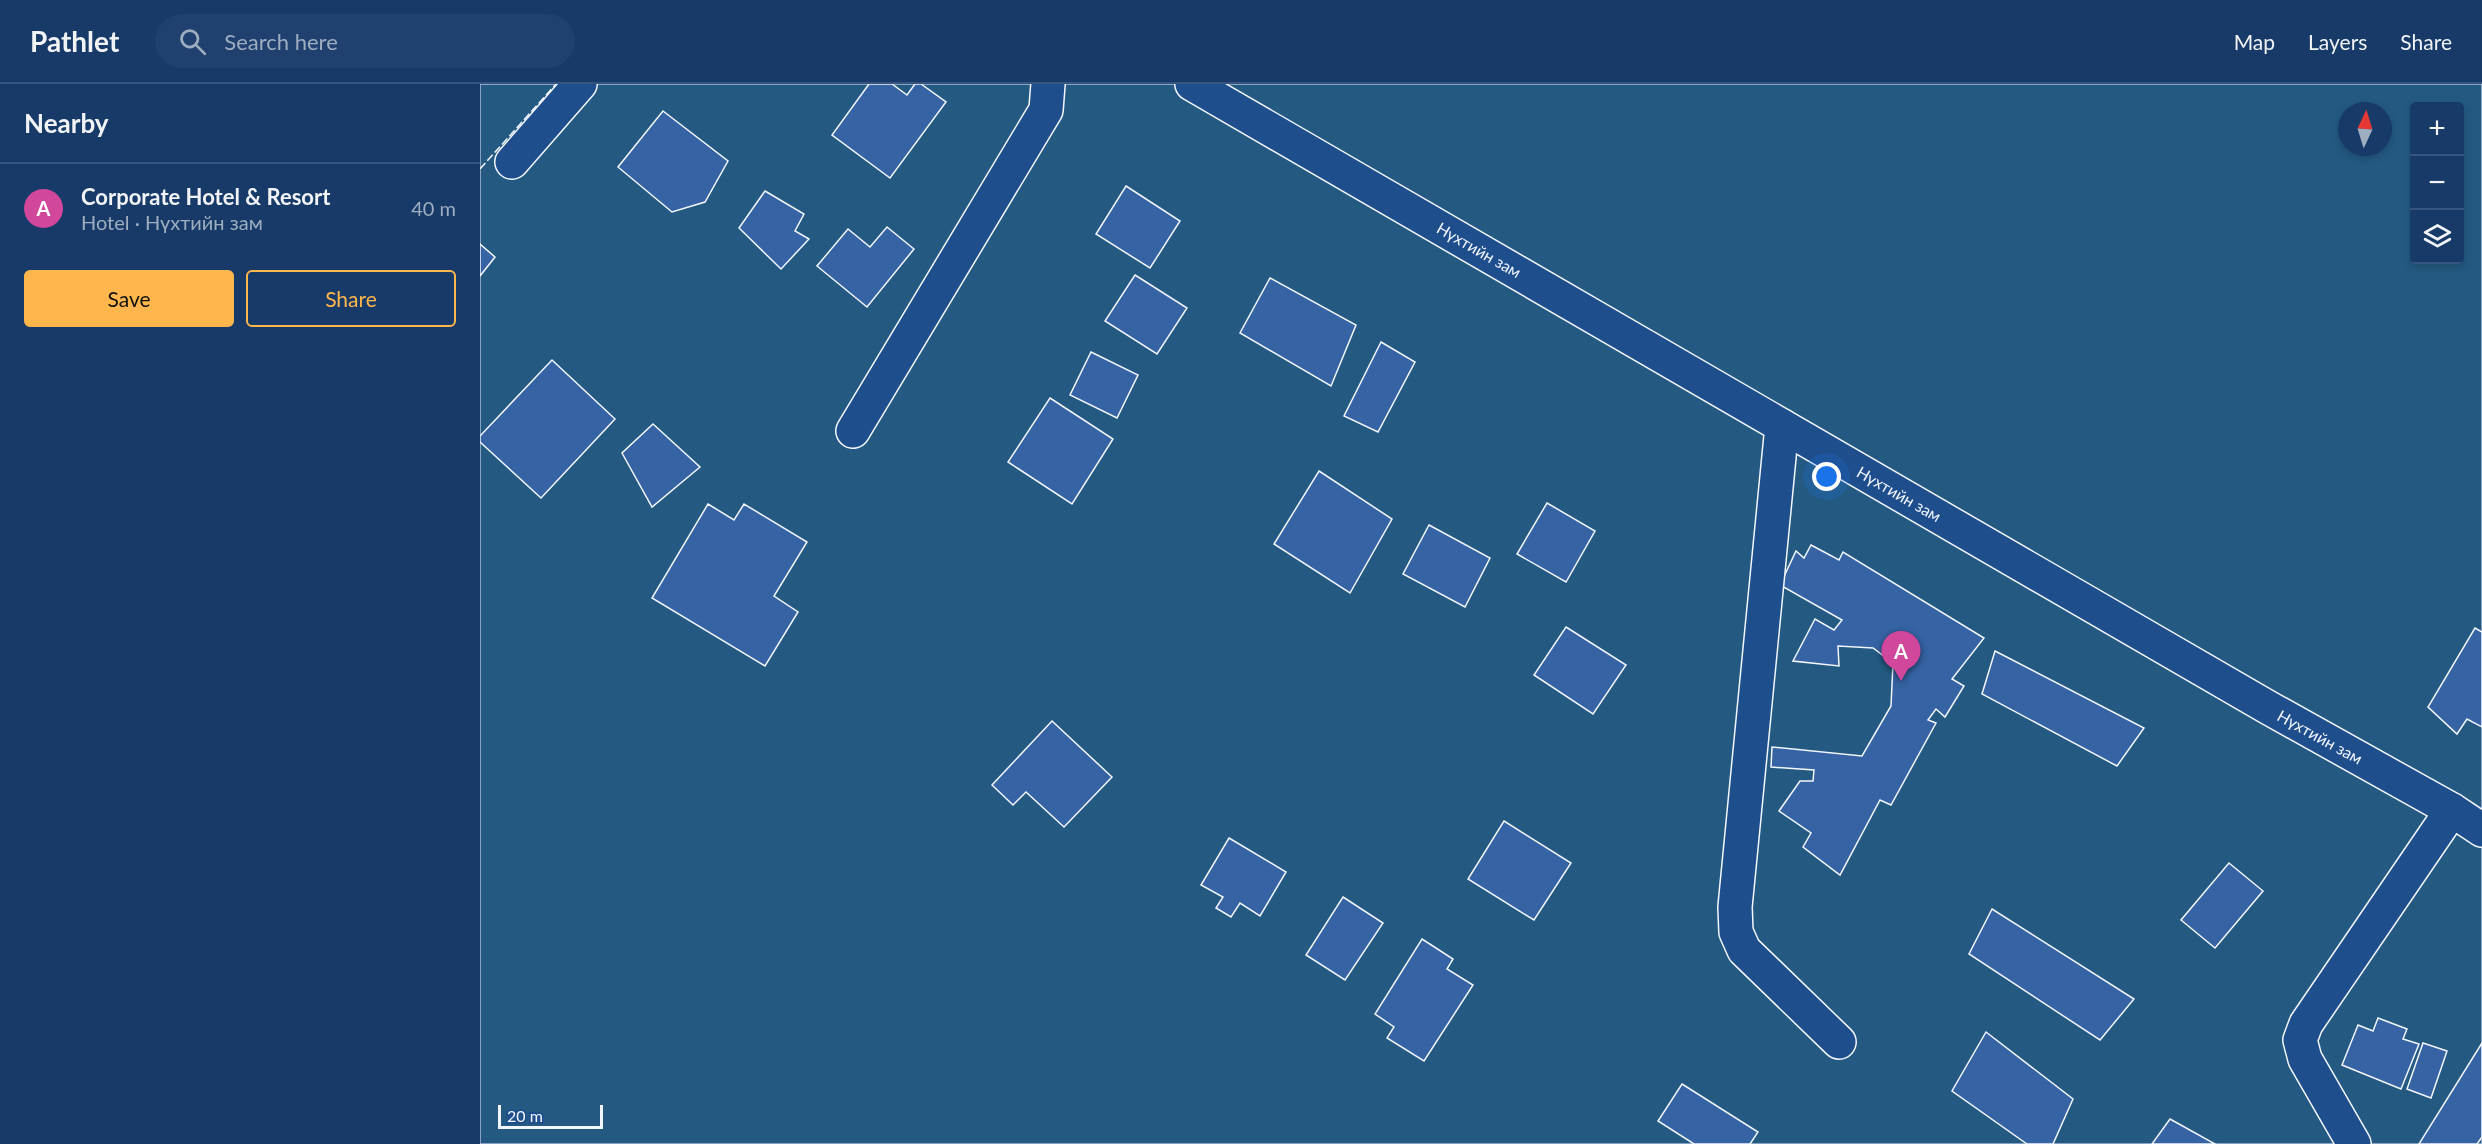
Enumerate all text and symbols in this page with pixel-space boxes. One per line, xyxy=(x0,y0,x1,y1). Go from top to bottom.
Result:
search box xyxy=(155,14,575,68)
text: Pathlet xyxy=(30,24,119,58)
icon: search xyxy=(176,25,209,58)
text: Search here xyxy=(224,28,338,55)
text: Map xyxy=(2234,29,2275,54)
text: Layers xyxy=(2308,29,2367,54)
text: Share xyxy=(2400,29,2452,54)
north arrow xyxy=(2338,102,2392,156)
map controls xyxy=(2410,102,2464,264)
button: + xyxy=(2410,102,2464,156)
text: Nearby xyxy=(24,107,109,139)
button: − xyxy=(2410,156,2464,210)
text: Corporate Hotel & Resort xyxy=(81,183,330,210)
text: A xyxy=(37,196,50,220)
text: 40 m xyxy=(411,196,456,220)
text: Hotel · Нүхтийн зам xyxy=(81,210,263,234)
button: layers xyxy=(2410,210,2464,264)
street label: Нүхтийн зам xyxy=(1434,218,1525,281)
button: Save xyxy=(24,270,234,327)
button: Share xyxy=(246,270,456,327)
your location xyxy=(1812,462,1841,491)
street label: Нүхтийн зам xyxy=(1854,462,1945,525)
pin: A xyxy=(1882,632,1920,681)
street label: Нүхтийн зам xyxy=(2274,705,2366,768)
scale bar xyxy=(498,1102,603,1130)
text: 20 m xyxy=(507,1106,543,1125)

